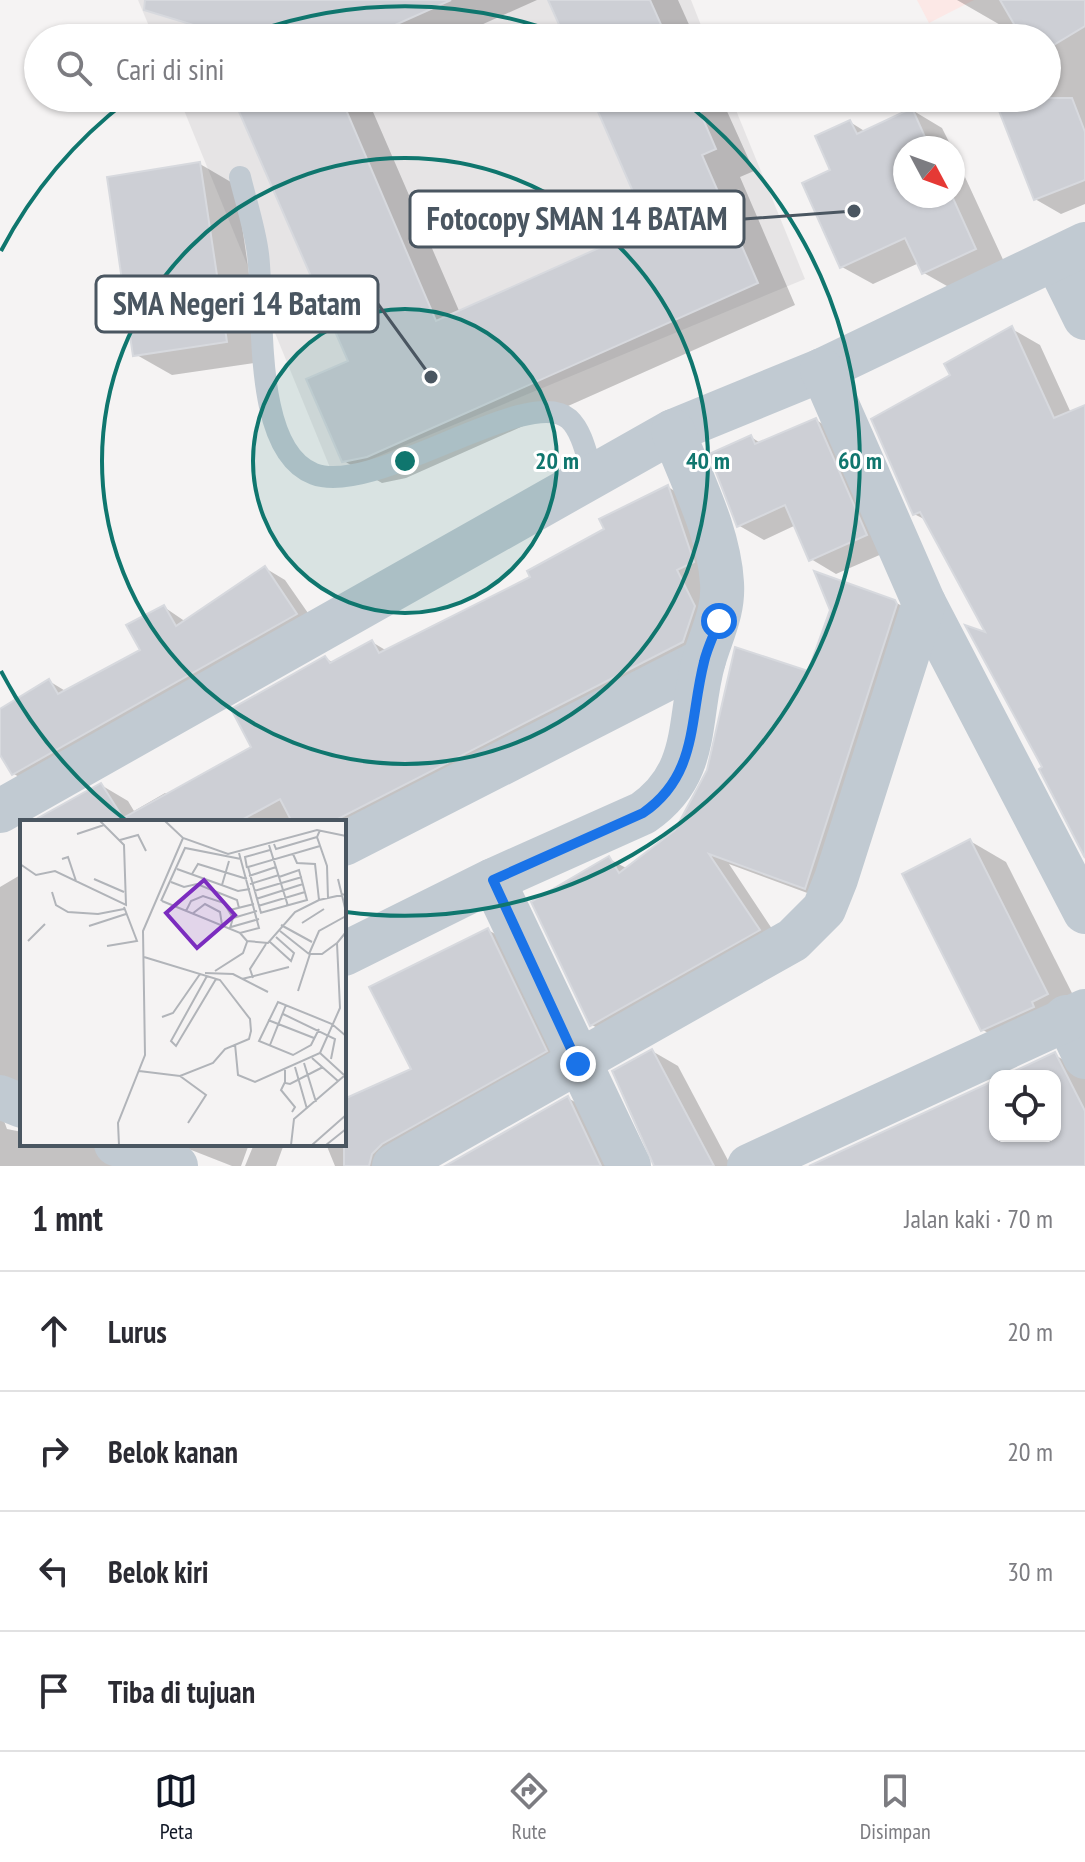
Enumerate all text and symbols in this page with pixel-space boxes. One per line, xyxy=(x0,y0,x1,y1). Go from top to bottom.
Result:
search box xyxy=(24,24,1061,112)
icon: search xyxy=(52,46,96,90)
text: Cari di sini xyxy=(116,49,225,88)
north arrow xyxy=(893,136,965,208)
callout: Fotocopy SMAN 14 BATAM xyxy=(410,191,744,247)
text: Fotocopy SMAN 14 BATAM xyxy=(427,197,727,239)
callout: SMA Negeri 14 Batam xyxy=(96,276,378,332)
text: SMA Negeri 14 Batam xyxy=(113,282,361,324)
text: 20 m xyxy=(535,445,579,476)
text: 40 m xyxy=(686,445,730,476)
text: 60 m xyxy=(838,445,882,476)
centre of rings xyxy=(391,447,419,475)
route start xyxy=(701,603,737,639)
inset map xyxy=(20,820,346,1146)
route end xyxy=(560,1046,596,1082)
map controls xyxy=(989,1070,1061,1142)
button: locate xyxy=(989,1070,1061,1142)
text: 1 mnt xyxy=(32,1196,103,1240)
text: Jalan kaki · 70 m xyxy=(904,1202,1053,1235)
icon: ahead xyxy=(32,1309,76,1353)
text: Lurus xyxy=(108,1312,167,1351)
text: 20 m xyxy=(1007,1315,1053,1348)
icon: right xyxy=(32,1429,76,1473)
text: Belok kanan xyxy=(108,1432,238,1471)
text: 20 m xyxy=(1007,1435,1053,1468)
icon: left xyxy=(32,1549,76,1593)
text: Belok kiri xyxy=(108,1552,209,1591)
text: 30 m xyxy=(1007,1555,1053,1588)
icon: arrive xyxy=(32,1669,76,1713)
text: Tiba di tujuan xyxy=(108,1672,255,1711)
tab: Peta xyxy=(154,1769,198,1845)
tab: Rute xyxy=(507,1769,551,1845)
tab: Disimpan xyxy=(860,1769,931,1845)

